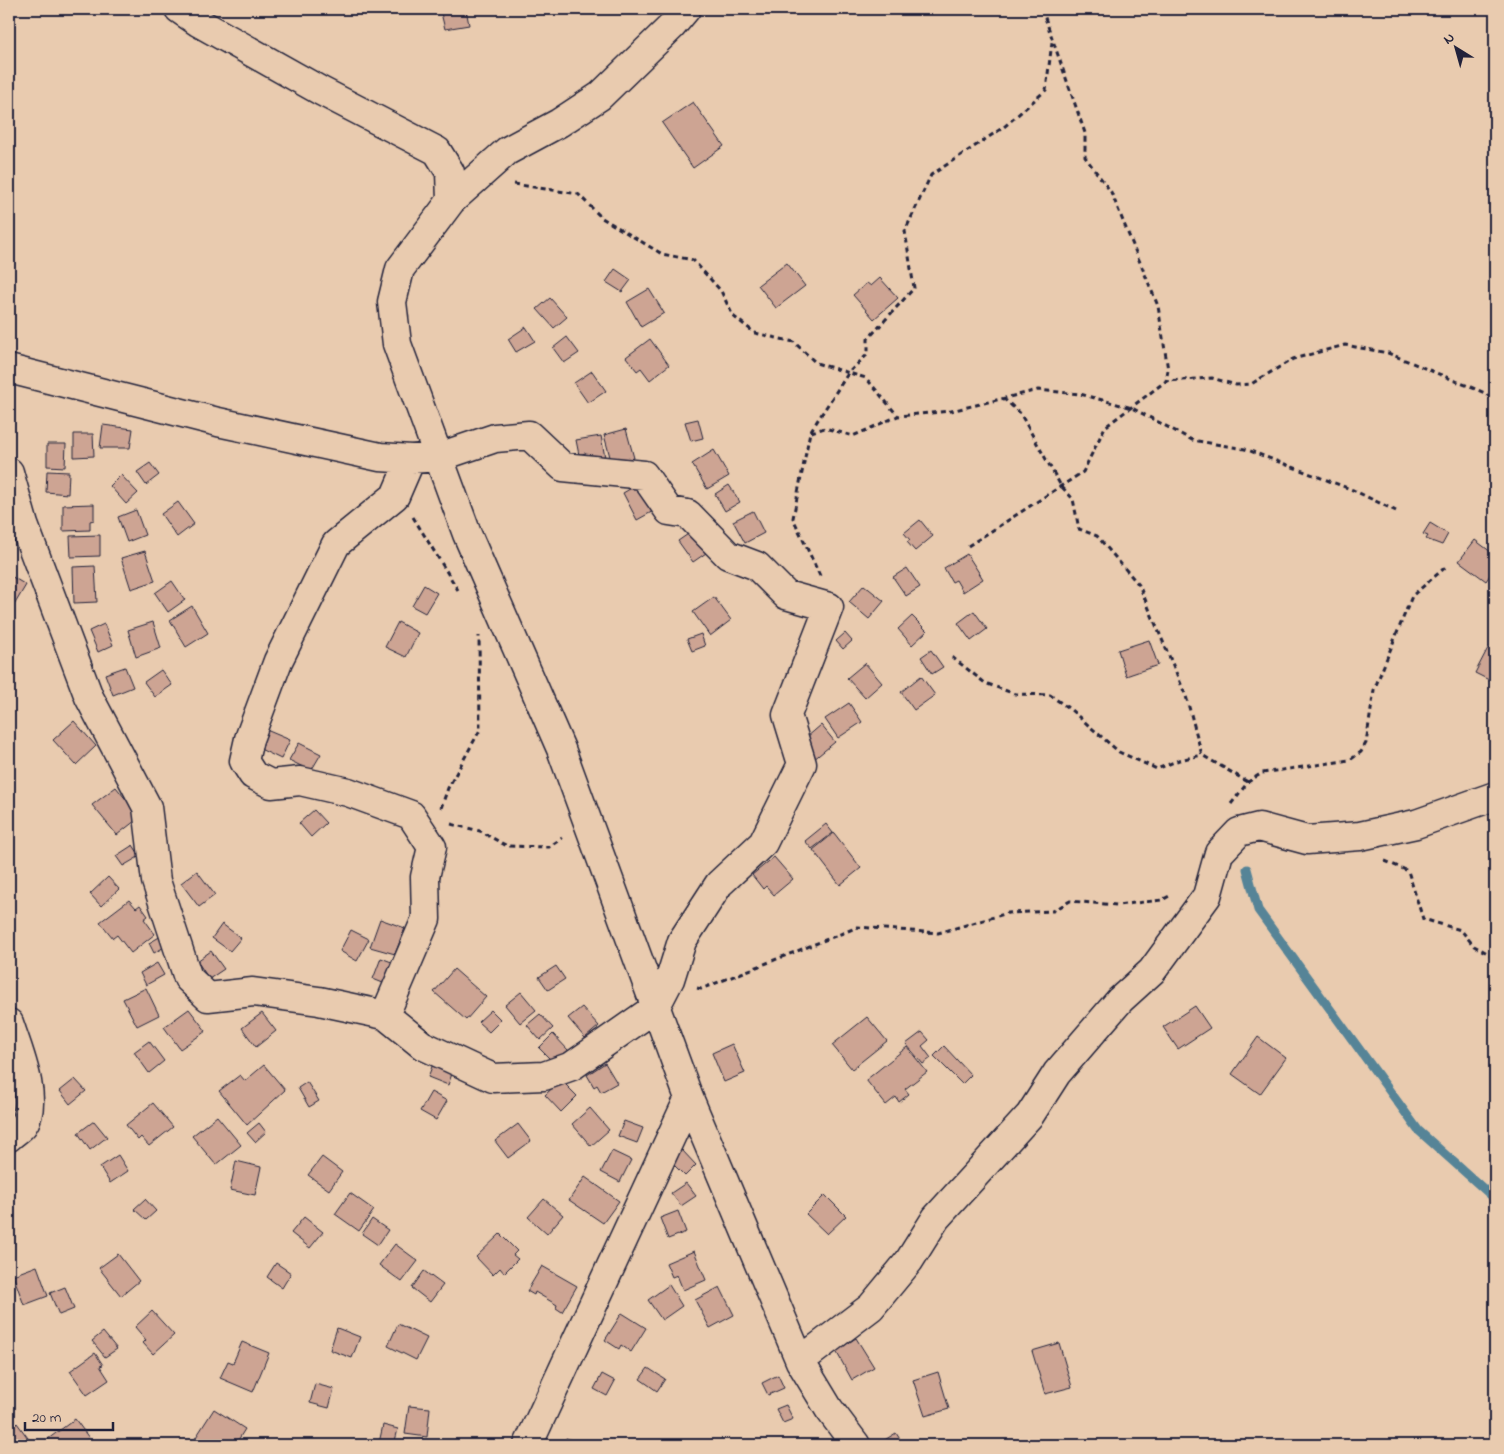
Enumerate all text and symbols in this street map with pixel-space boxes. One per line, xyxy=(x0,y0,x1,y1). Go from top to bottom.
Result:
north arrow xyxy=(1432,22,1482,72)
text: N xyxy=(1439,28,1459,50)
scale bar xyxy=(25,1399,112,1431)
text: 20 m xyxy=(32,1407,62,1429)

